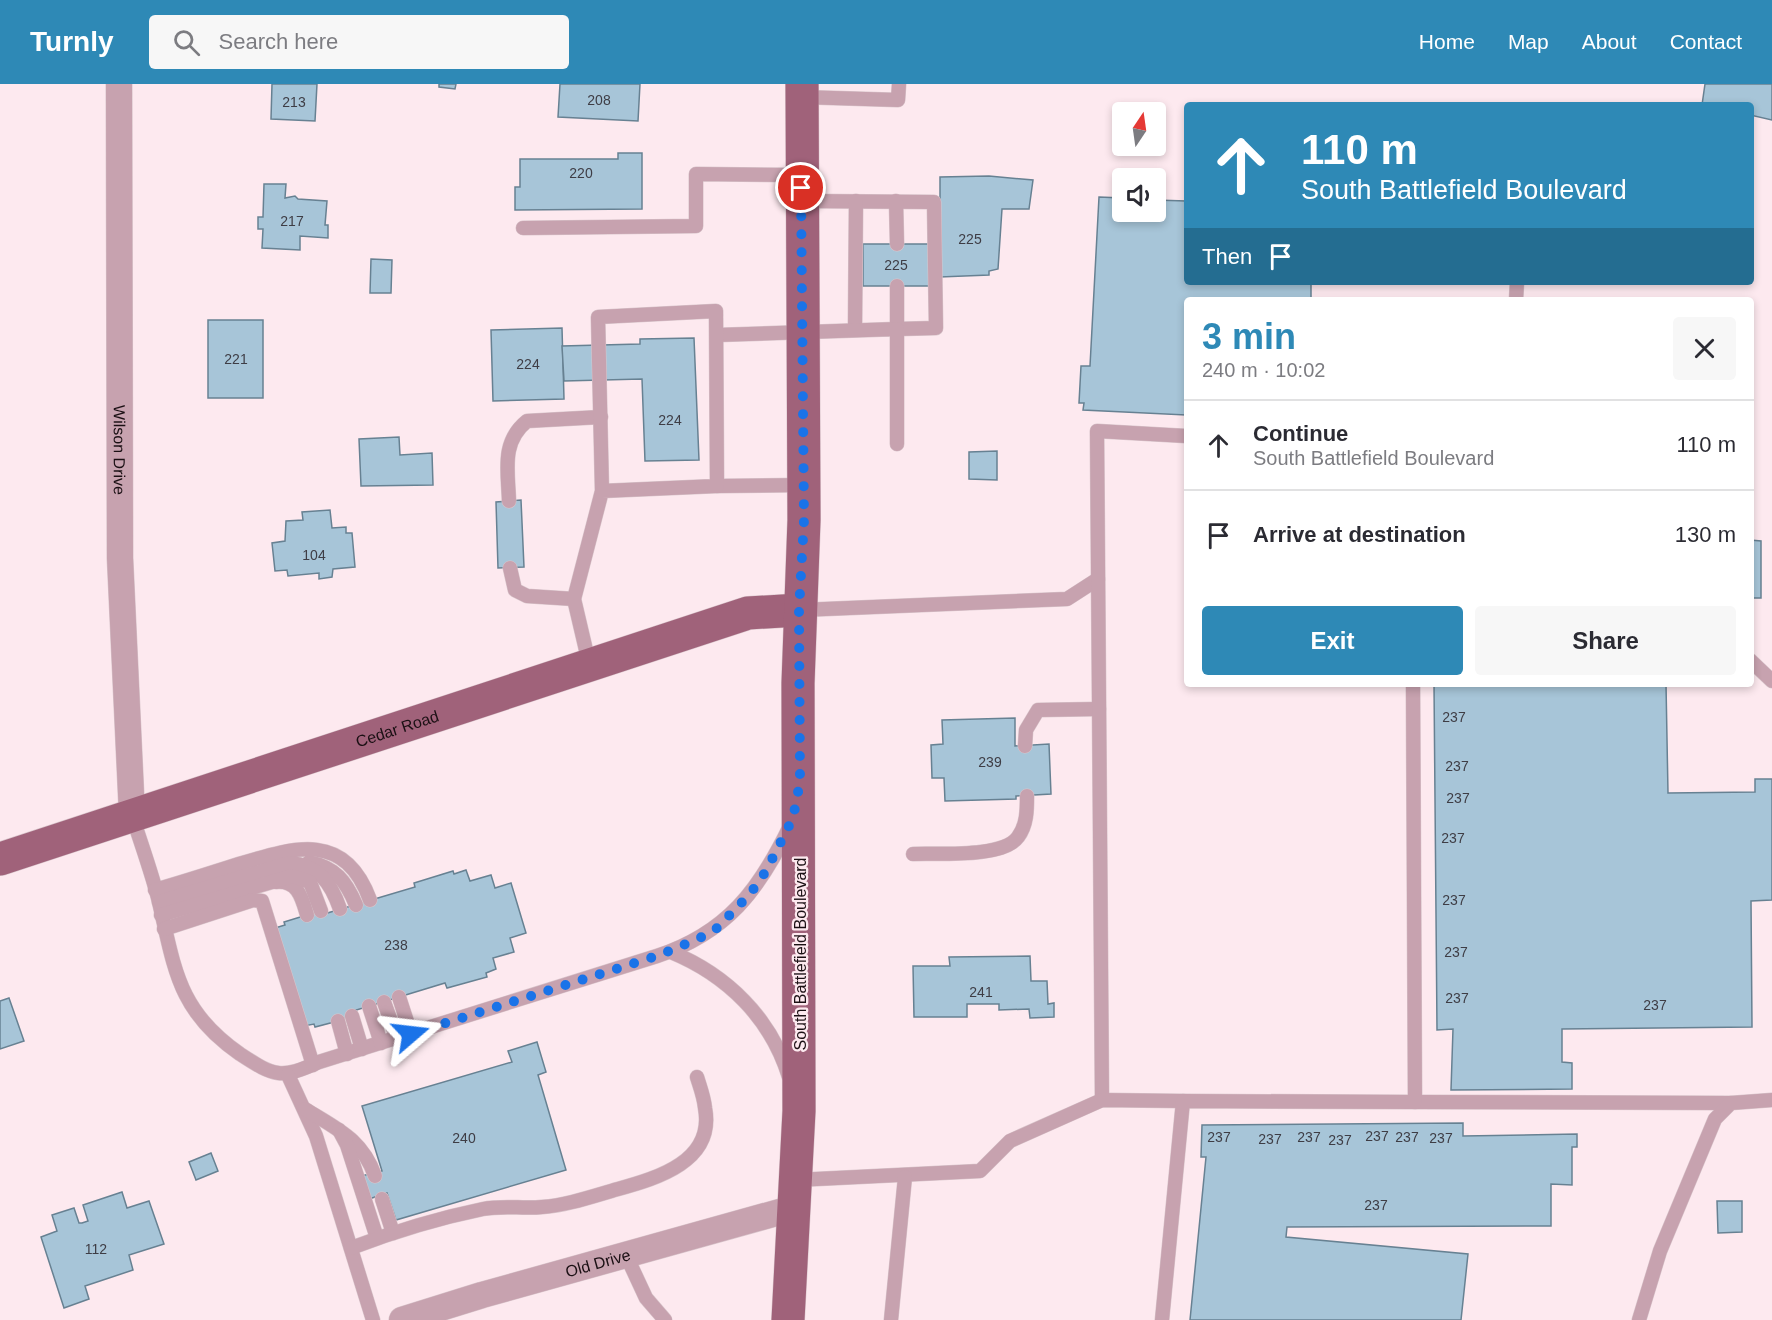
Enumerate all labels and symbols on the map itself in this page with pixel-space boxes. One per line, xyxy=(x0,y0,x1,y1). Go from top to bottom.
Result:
house number: 208 xyxy=(587,92,611,108)
house number: 213 xyxy=(282,94,306,110)
north arrow xyxy=(1112,102,1166,156)
pin xyxy=(775,162,826,213)
house number: 220 xyxy=(569,165,593,181)
house number: 217 xyxy=(280,213,304,229)
house number: 225 xyxy=(958,231,982,247)
house number: 225 xyxy=(884,257,908,273)
house number: 221 xyxy=(224,351,248,367)
house number: 224 xyxy=(516,356,540,372)
street label: Wilson Drive xyxy=(111,405,128,495)
house number: 224 xyxy=(658,412,682,428)
house number: 104 xyxy=(302,547,326,563)
street label: Cedar Road xyxy=(353,707,441,750)
house number: 237 xyxy=(1442,709,1466,725)
house number: 239 xyxy=(978,754,1002,770)
house number: 237 xyxy=(1445,758,1469,774)
house number: 237 xyxy=(1446,790,1470,806)
house number: 237 xyxy=(1441,830,1465,846)
street label: South Battlefield Boulevard xyxy=(792,857,809,1051)
house number: 237 xyxy=(1442,892,1466,908)
house number: 238 xyxy=(384,937,408,953)
house number: 237 xyxy=(1444,944,1468,960)
house number: 241 xyxy=(969,984,993,1000)
house number: 237 xyxy=(1445,990,1469,1006)
house number: 237 xyxy=(1643,997,1667,1013)
position arrow xyxy=(379,1002,443,1066)
house number: 237 xyxy=(1365,1128,1389,1144)
house number: 237 xyxy=(1207,1129,1231,1145)
house number: 237 xyxy=(1297,1129,1321,1145)
house number: 237 xyxy=(1395,1129,1419,1145)
house number: 240 xyxy=(452,1130,476,1146)
house number: 237 xyxy=(1429,1130,1453,1146)
house number: 237 xyxy=(1258,1131,1282,1147)
house number: 237 xyxy=(1328,1132,1352,1148)
house number: 237 xyxy=(1364,1197,1388,1213)
house number: 112 xyxy=(85,1241,107,1257)
street label: Old Drive xyxy=(563,1246,632,1280)

